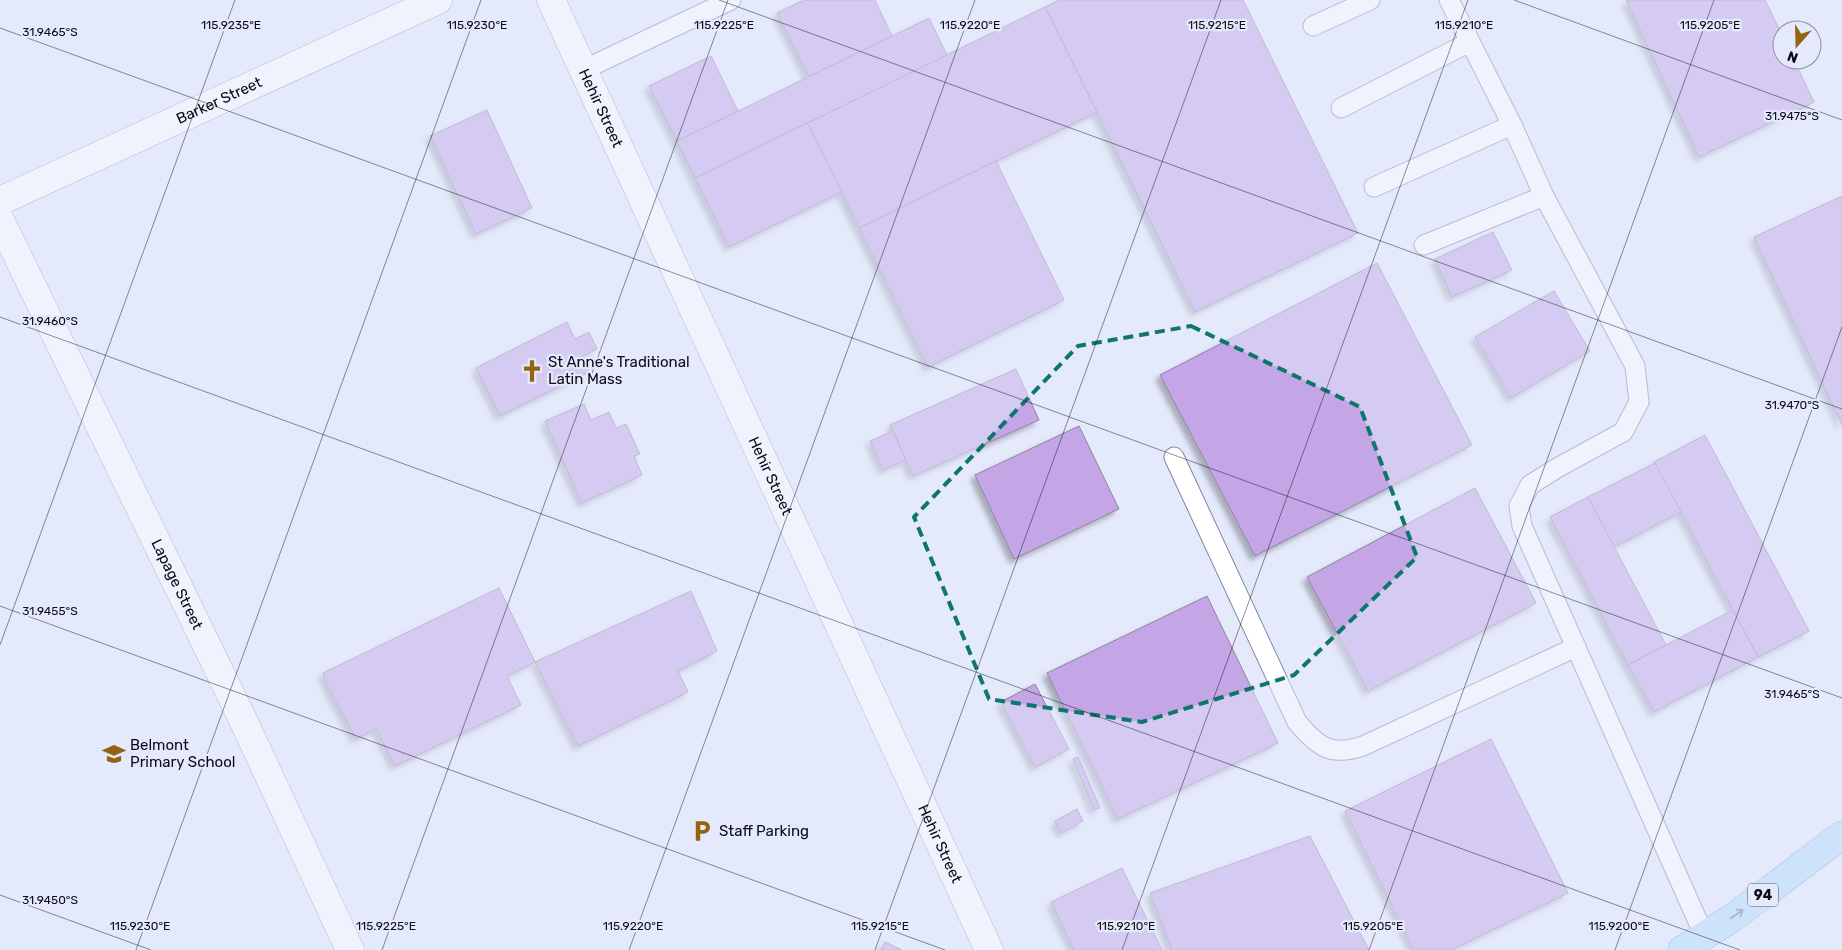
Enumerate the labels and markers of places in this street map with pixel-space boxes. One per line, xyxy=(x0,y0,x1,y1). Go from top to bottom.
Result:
place label: St Anne's Traditional Latin Mass xyxy=(548,353,690,388)
church icon: St Anne's Traditional Latin Mass xyxy=(519,358,545,384)
place label: Belmont Primary School xyxy=(130,736,235,771)
school or university icon: Belmont Primary School xyxy=(101,741,127,767)
parking icon: Staff Parking xyxy=(689,818,715,844)
place label: Staff Parking xyxy=(719,822,809,840)

